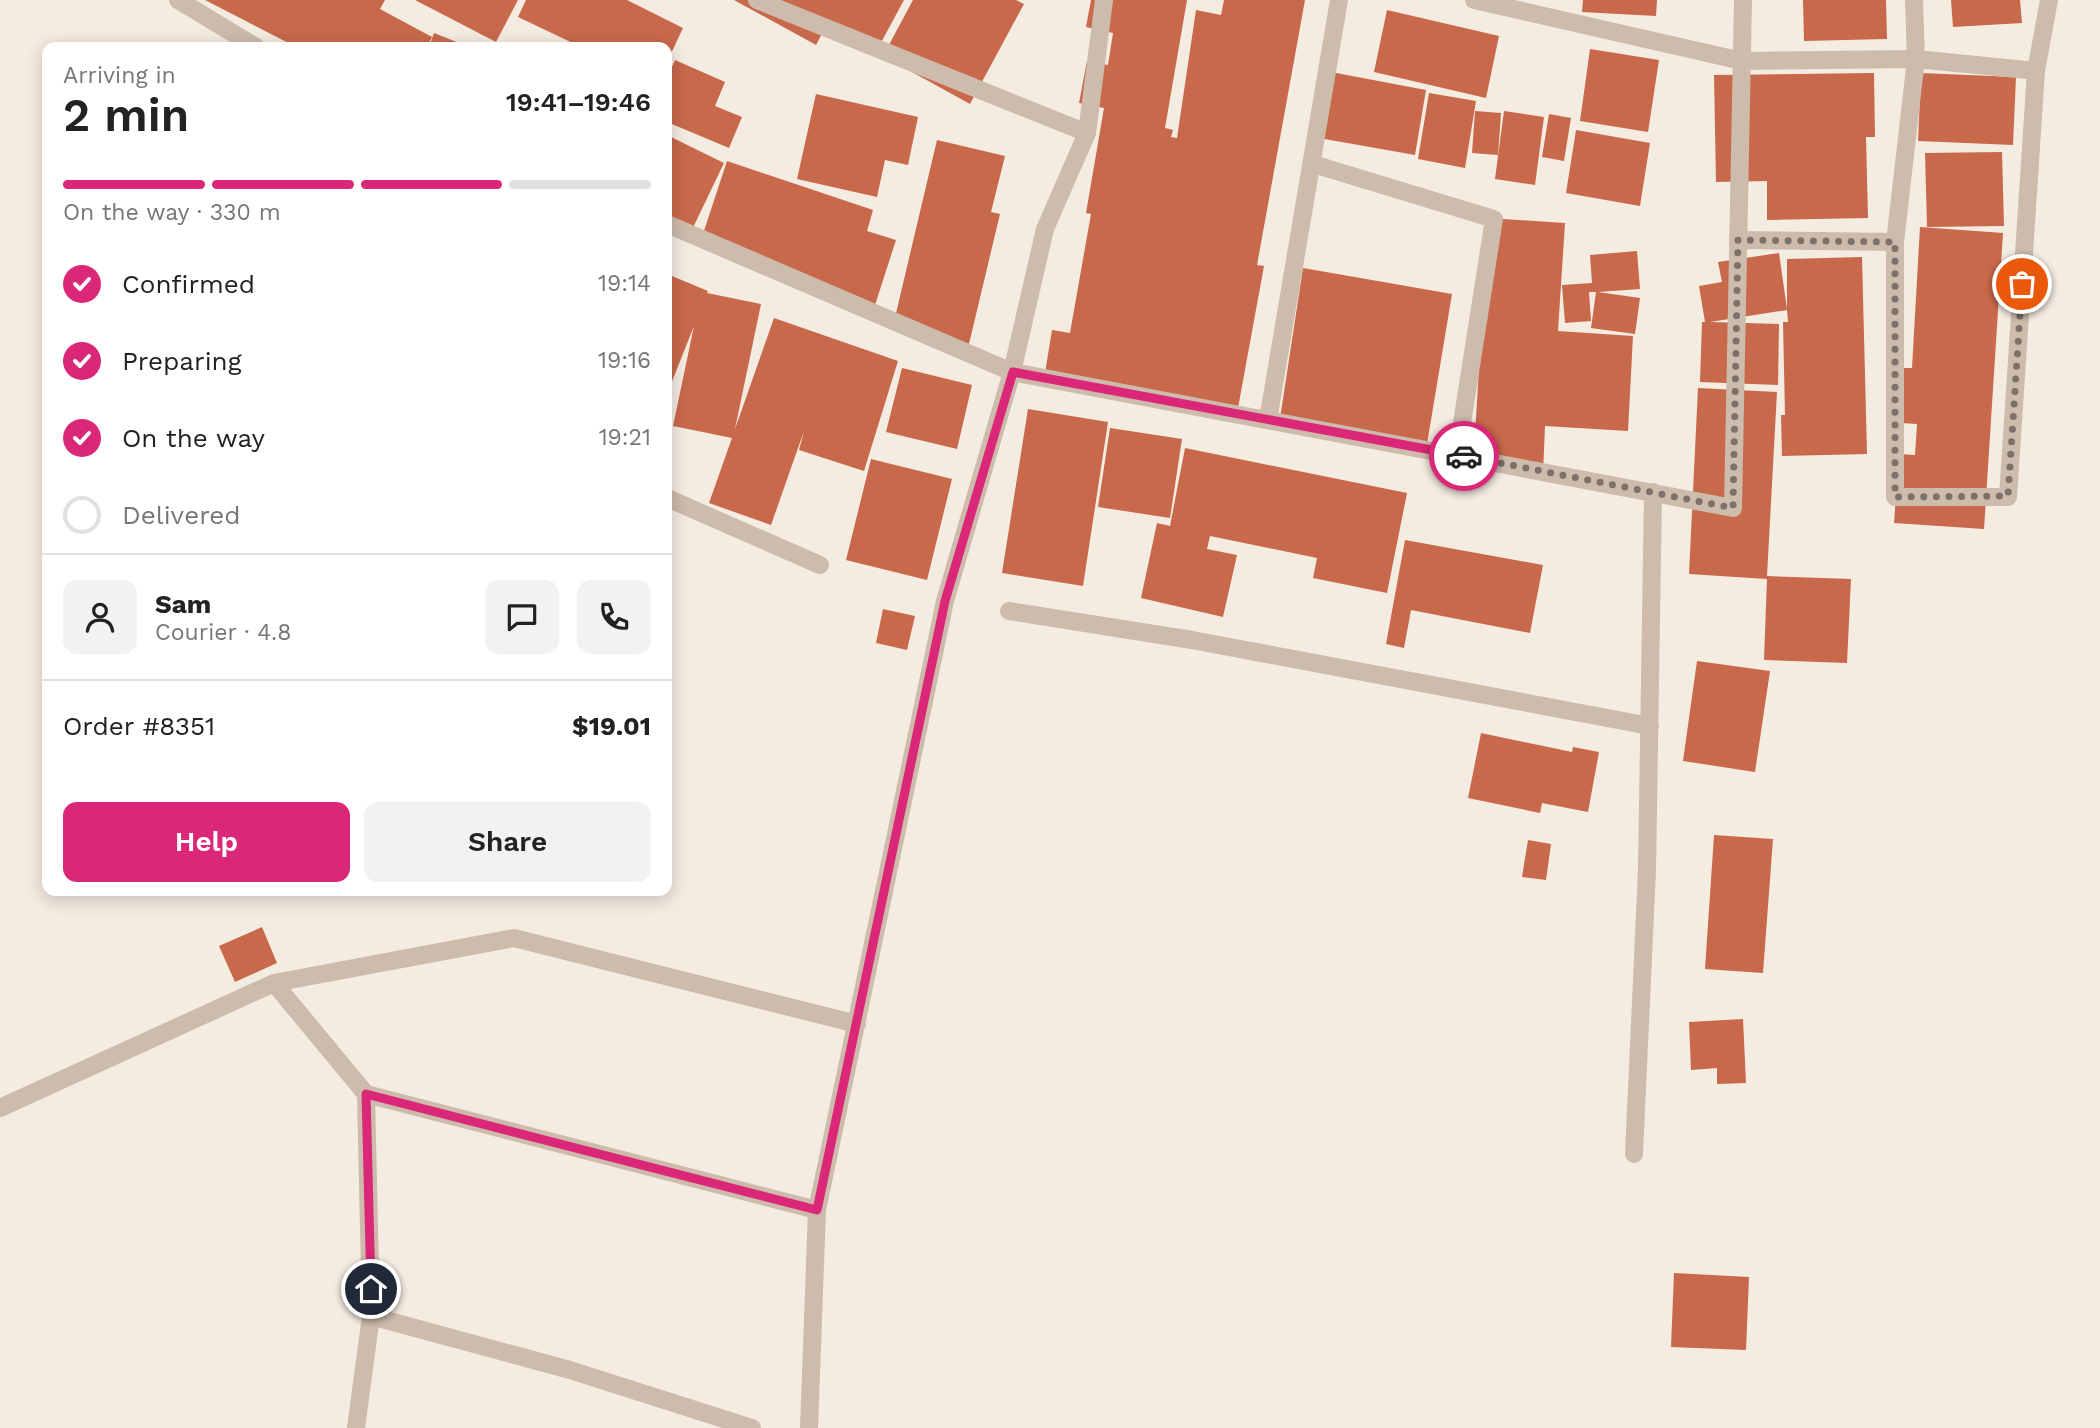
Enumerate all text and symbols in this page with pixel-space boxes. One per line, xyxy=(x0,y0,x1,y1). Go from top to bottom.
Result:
text: Arriving in xyxy=(63,62,176,89)
text: 19:41–19:46 xyxy=(506,87,651,117)
text: 2 min xyxy=(63,88,189,142)
text: On the way · 330 m xyxy=(63,199,281,226)
pin xyxy=(1992,254,2052,314)
icon: check xyxy=(63,265,101,303)
icon: bag xyxy=(2003,265,2041,303)
text: Confirmed xyxy=(122,269,255,299)
text: 19:14 xyxy=(598,270,651,297)
icon: check xyxy=(63,342,101,380)
text: Preparing xyxy=(122,346,242,376)
text: 19:16 xyxy=(598,347,651,374)
icon: check xyxy=(63,419,101,457)
courier xyxy=(1429,421,1499,491)
text: On the way xyxy=(122,423,265,453)
text: 19:21 xyxy=(599,424,651,451)
icon: car xyxy=(1445,437,1483,475)
text: Delivered xyxy=(122,500,241,530)
button: person xyxy=(63,580,137,654)
button: chat xyxy=(485,580,559,654)
button: phone xyxy=(577,580,651,654)
text: Sam xyxy=(155,589,211,619)
text: Courier · 4.8 xyxy=(155,619,291,646)
text: Order #8351 xyxy=(63,711,215,741)
text: $19.01 xyxy=(572,711,651,741)
button: Help xyxy=(63,802,350,882)
button: Share xyxy=(364,802,651,882)
pin xyxy=(341,1259,401,1319)
icon: home xyxy=(352,1270,390,1308)

